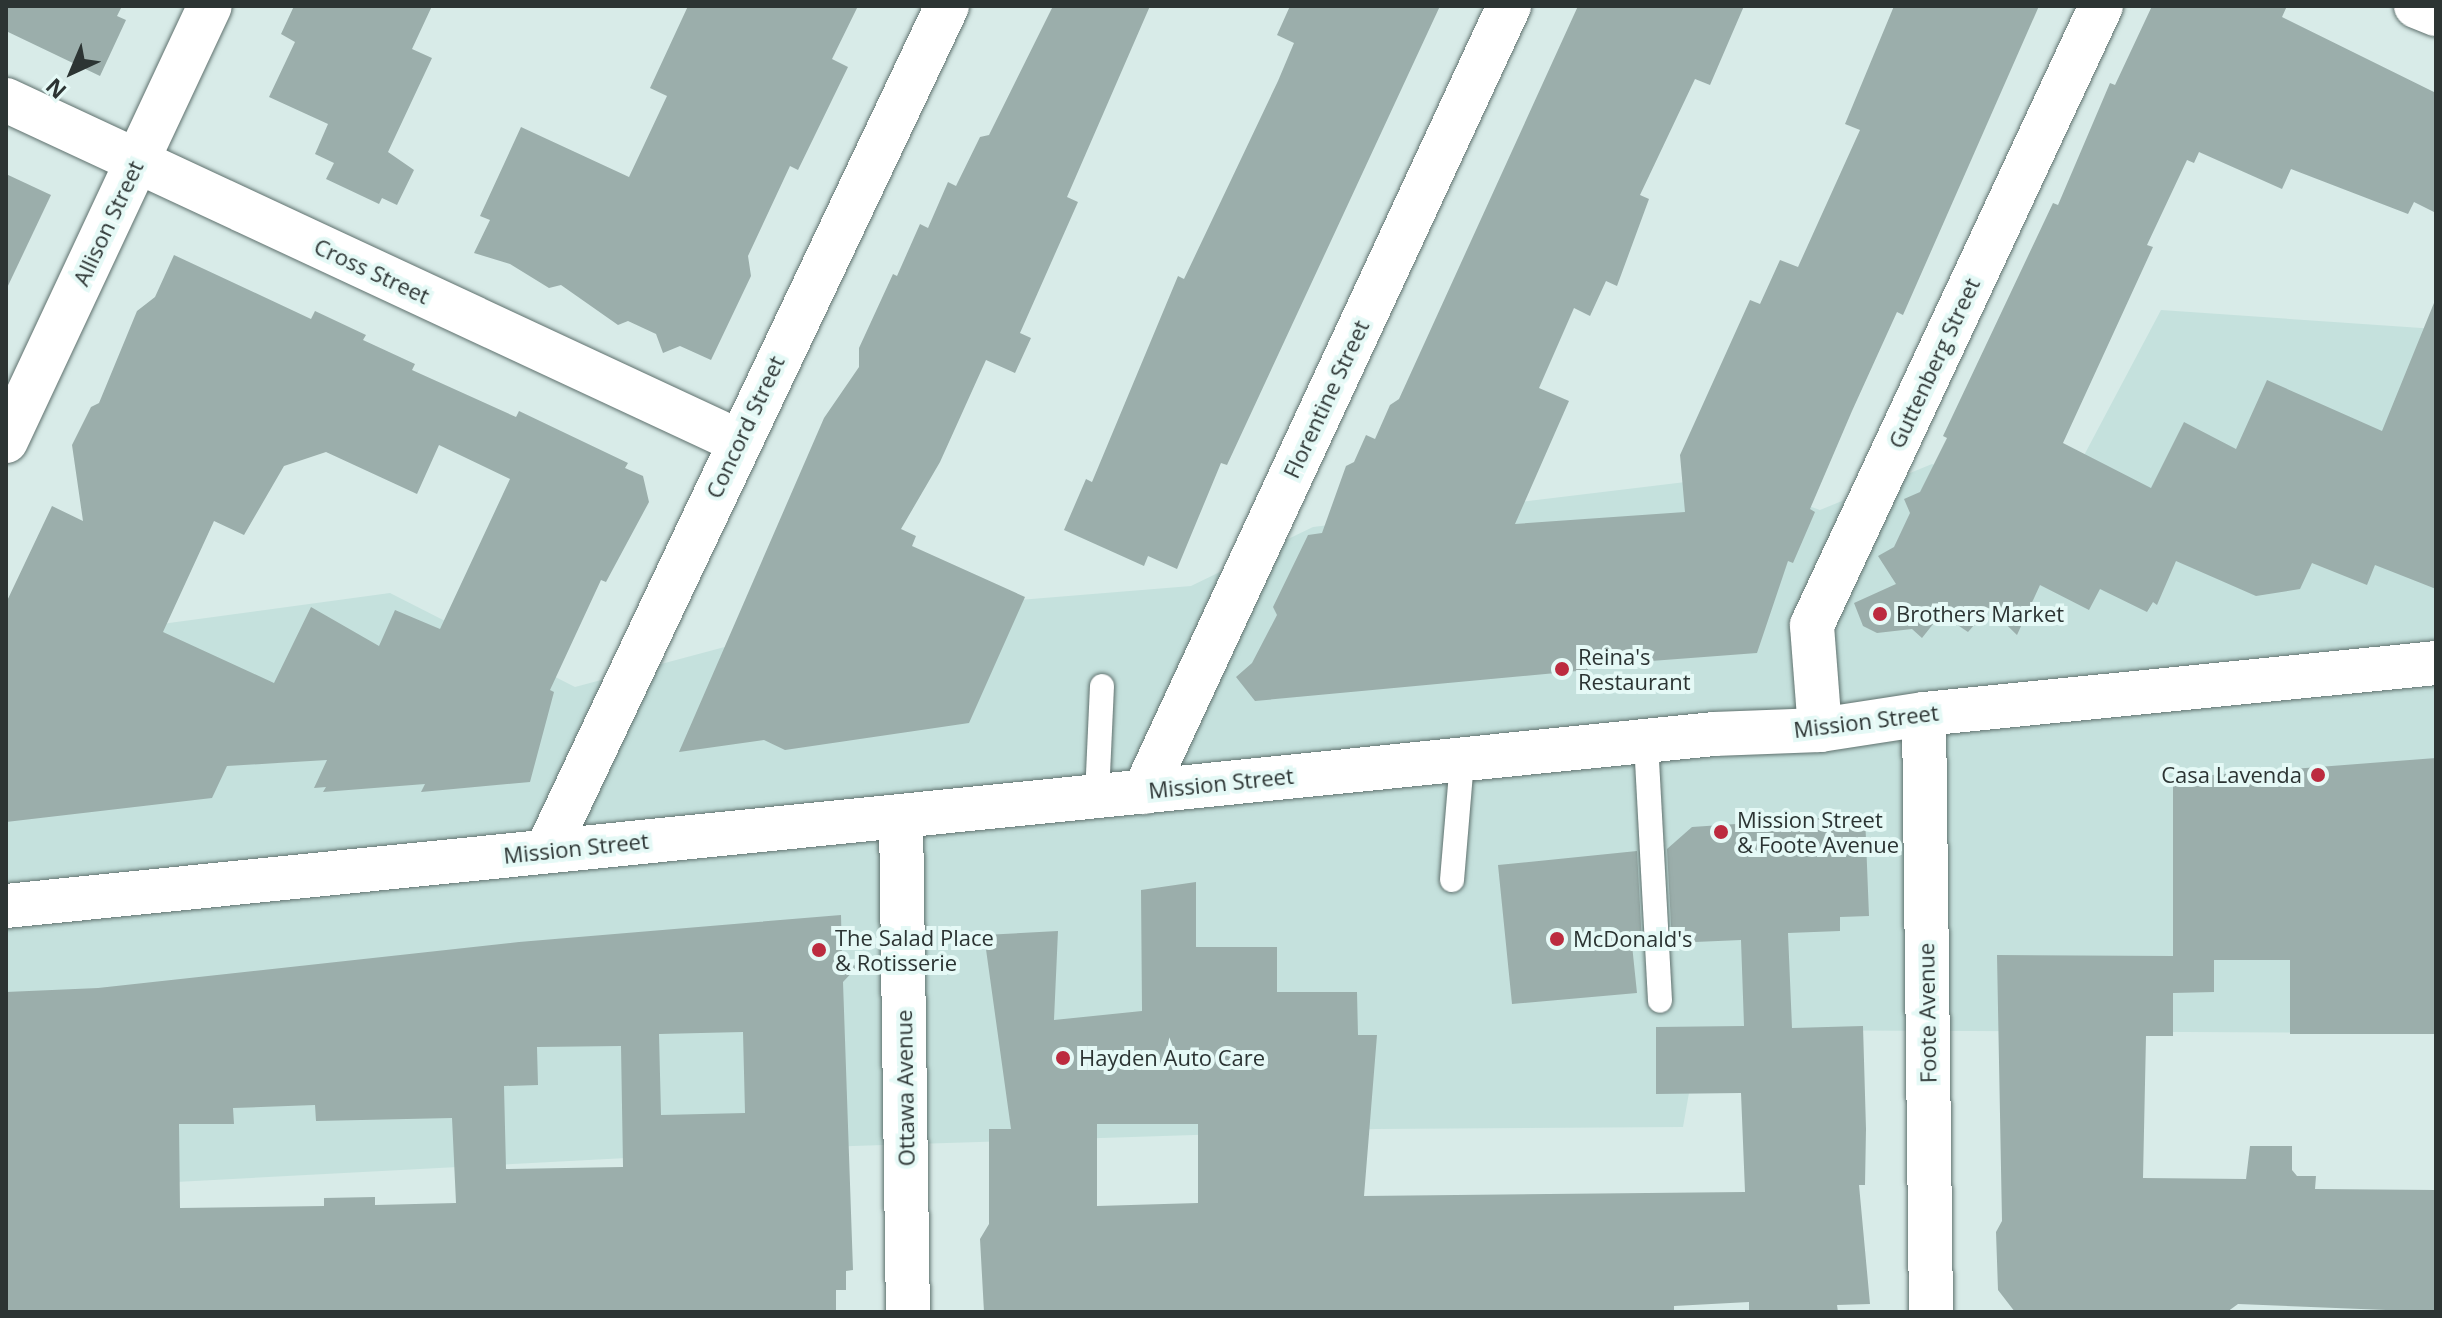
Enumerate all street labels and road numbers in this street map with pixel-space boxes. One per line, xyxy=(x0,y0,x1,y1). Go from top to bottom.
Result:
street label: Allison Street xyxy=(68,156,148,290)
street label: Cross Street xyxy=(310,233,434,309)
street label: Guttenberg Street xyxy=(1883,274,1985,452)
street label: Florentine Street xyxy=(1278,316,1374,482)
street label: Concord Street xyxy=(701,352,789,502)
street label: Mission Street xyxy=(1792,699,1940,743)
street label: Mission Street xyxy=(1147,762,1295,804)
street label: Mission Street xyxy=(502,827,650,869)
street label: Foote Avenue xyxy=(1913,943,1941,1083)
street label: Ottawa Avenue xyxy=(890,1009,920,1167)

